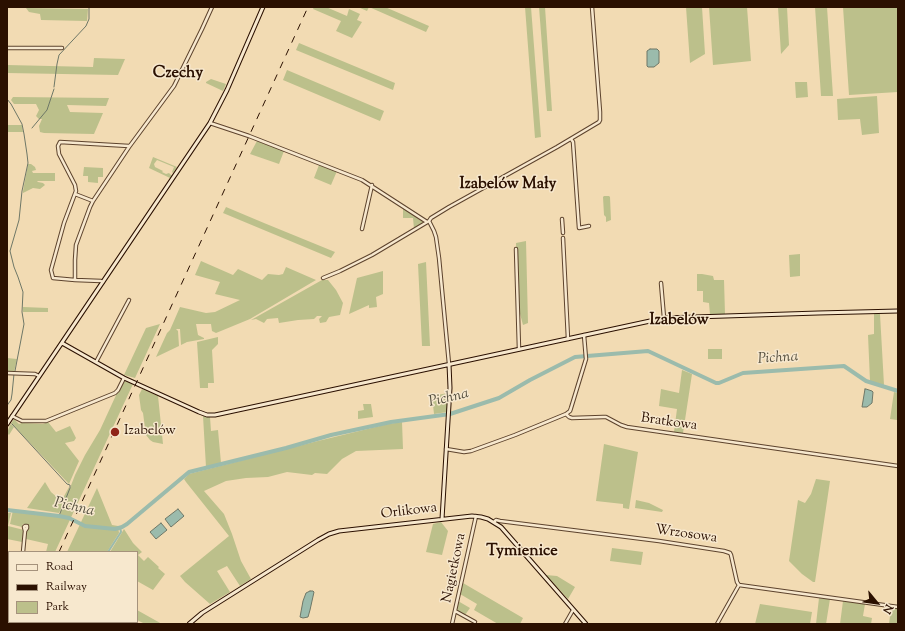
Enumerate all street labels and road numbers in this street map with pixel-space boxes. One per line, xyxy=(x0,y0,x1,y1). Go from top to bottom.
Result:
street label: Bratkowa xyxy=(640,411,698,435)
street label: Orlikowa xyxy=(380,500,438,524)
street label: Wrzosowa xyxy=(654,522,718,548)
street label: Nagietkowa xyxy=(439,532,471,604)

